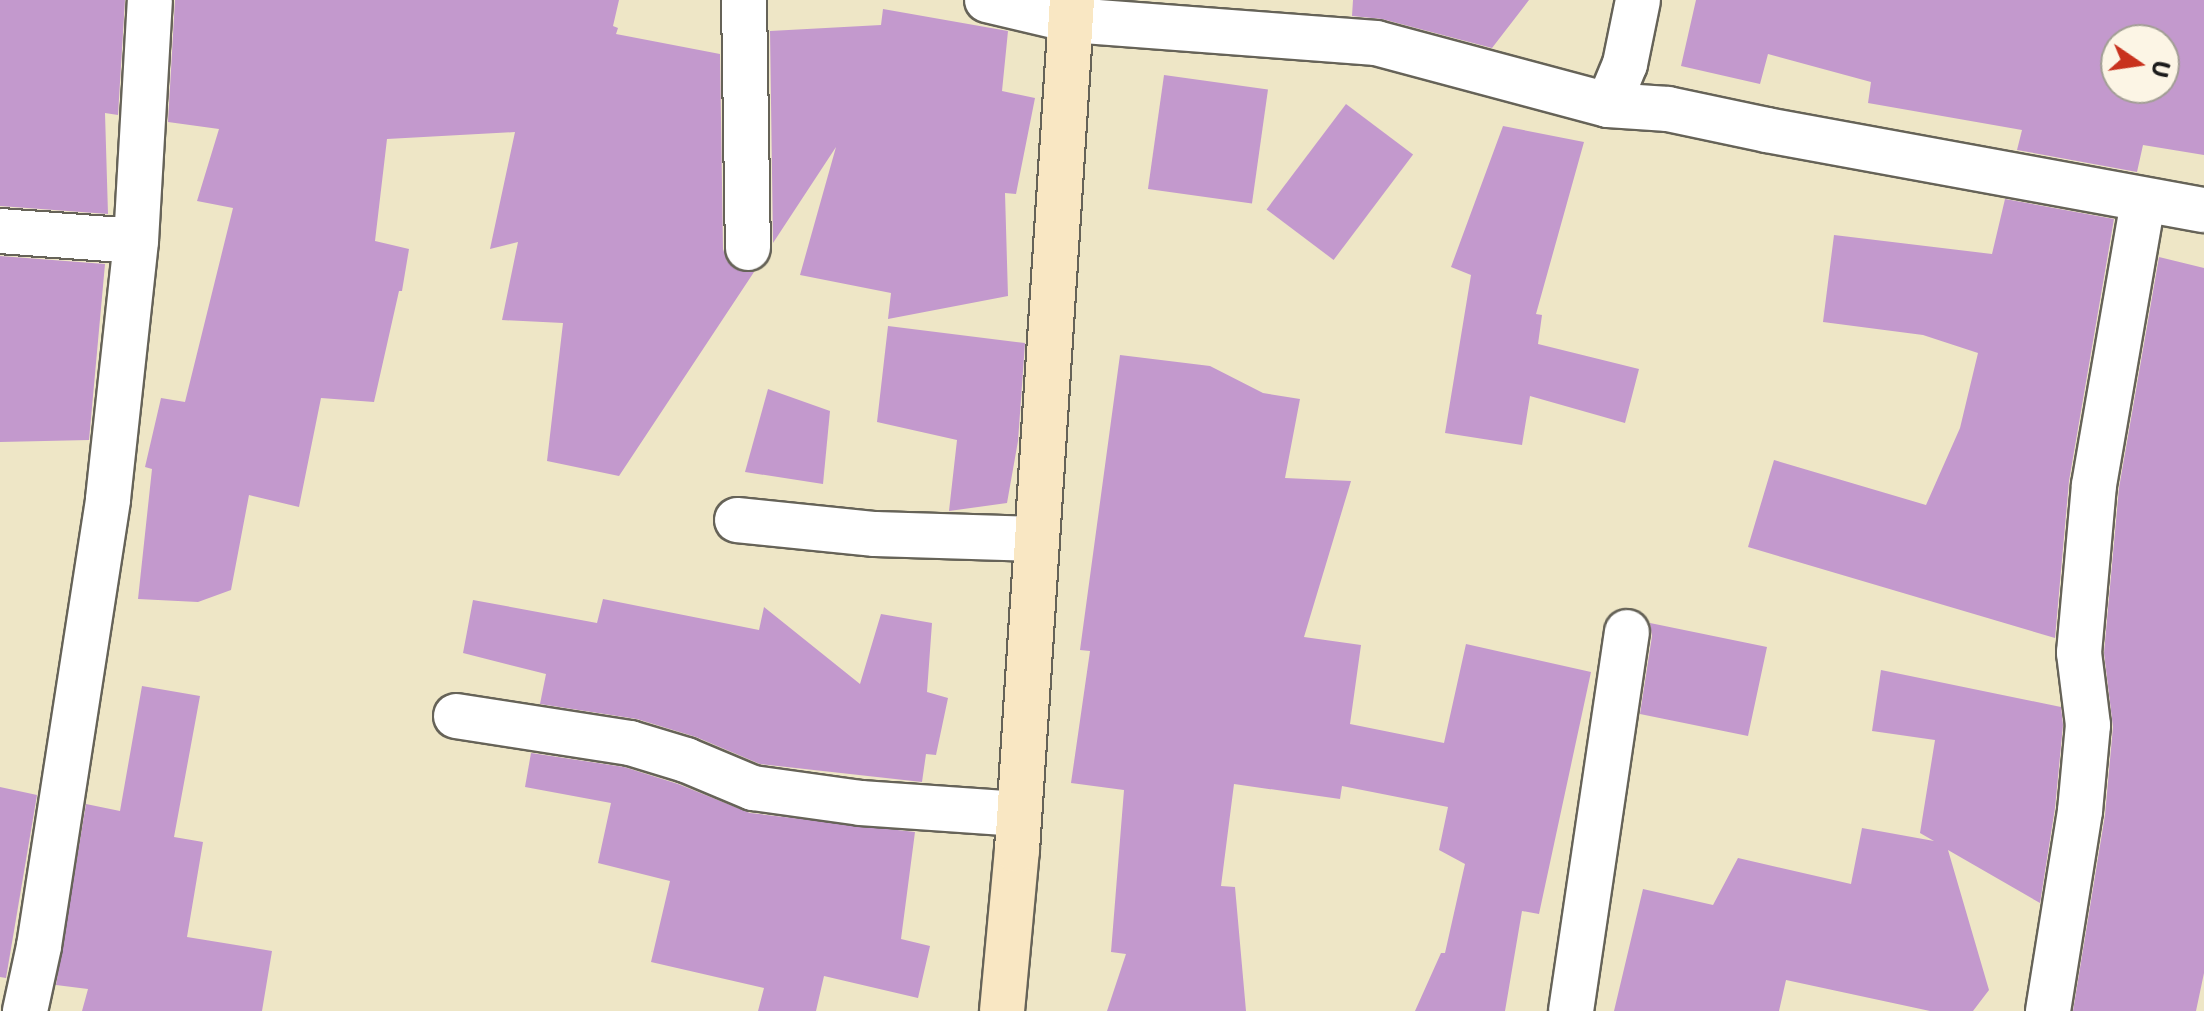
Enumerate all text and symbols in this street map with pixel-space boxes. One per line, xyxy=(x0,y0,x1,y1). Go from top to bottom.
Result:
north arrow xyxy=(2100,24,2180,104)
text: U xyxy=(2144,57,2180,81)

